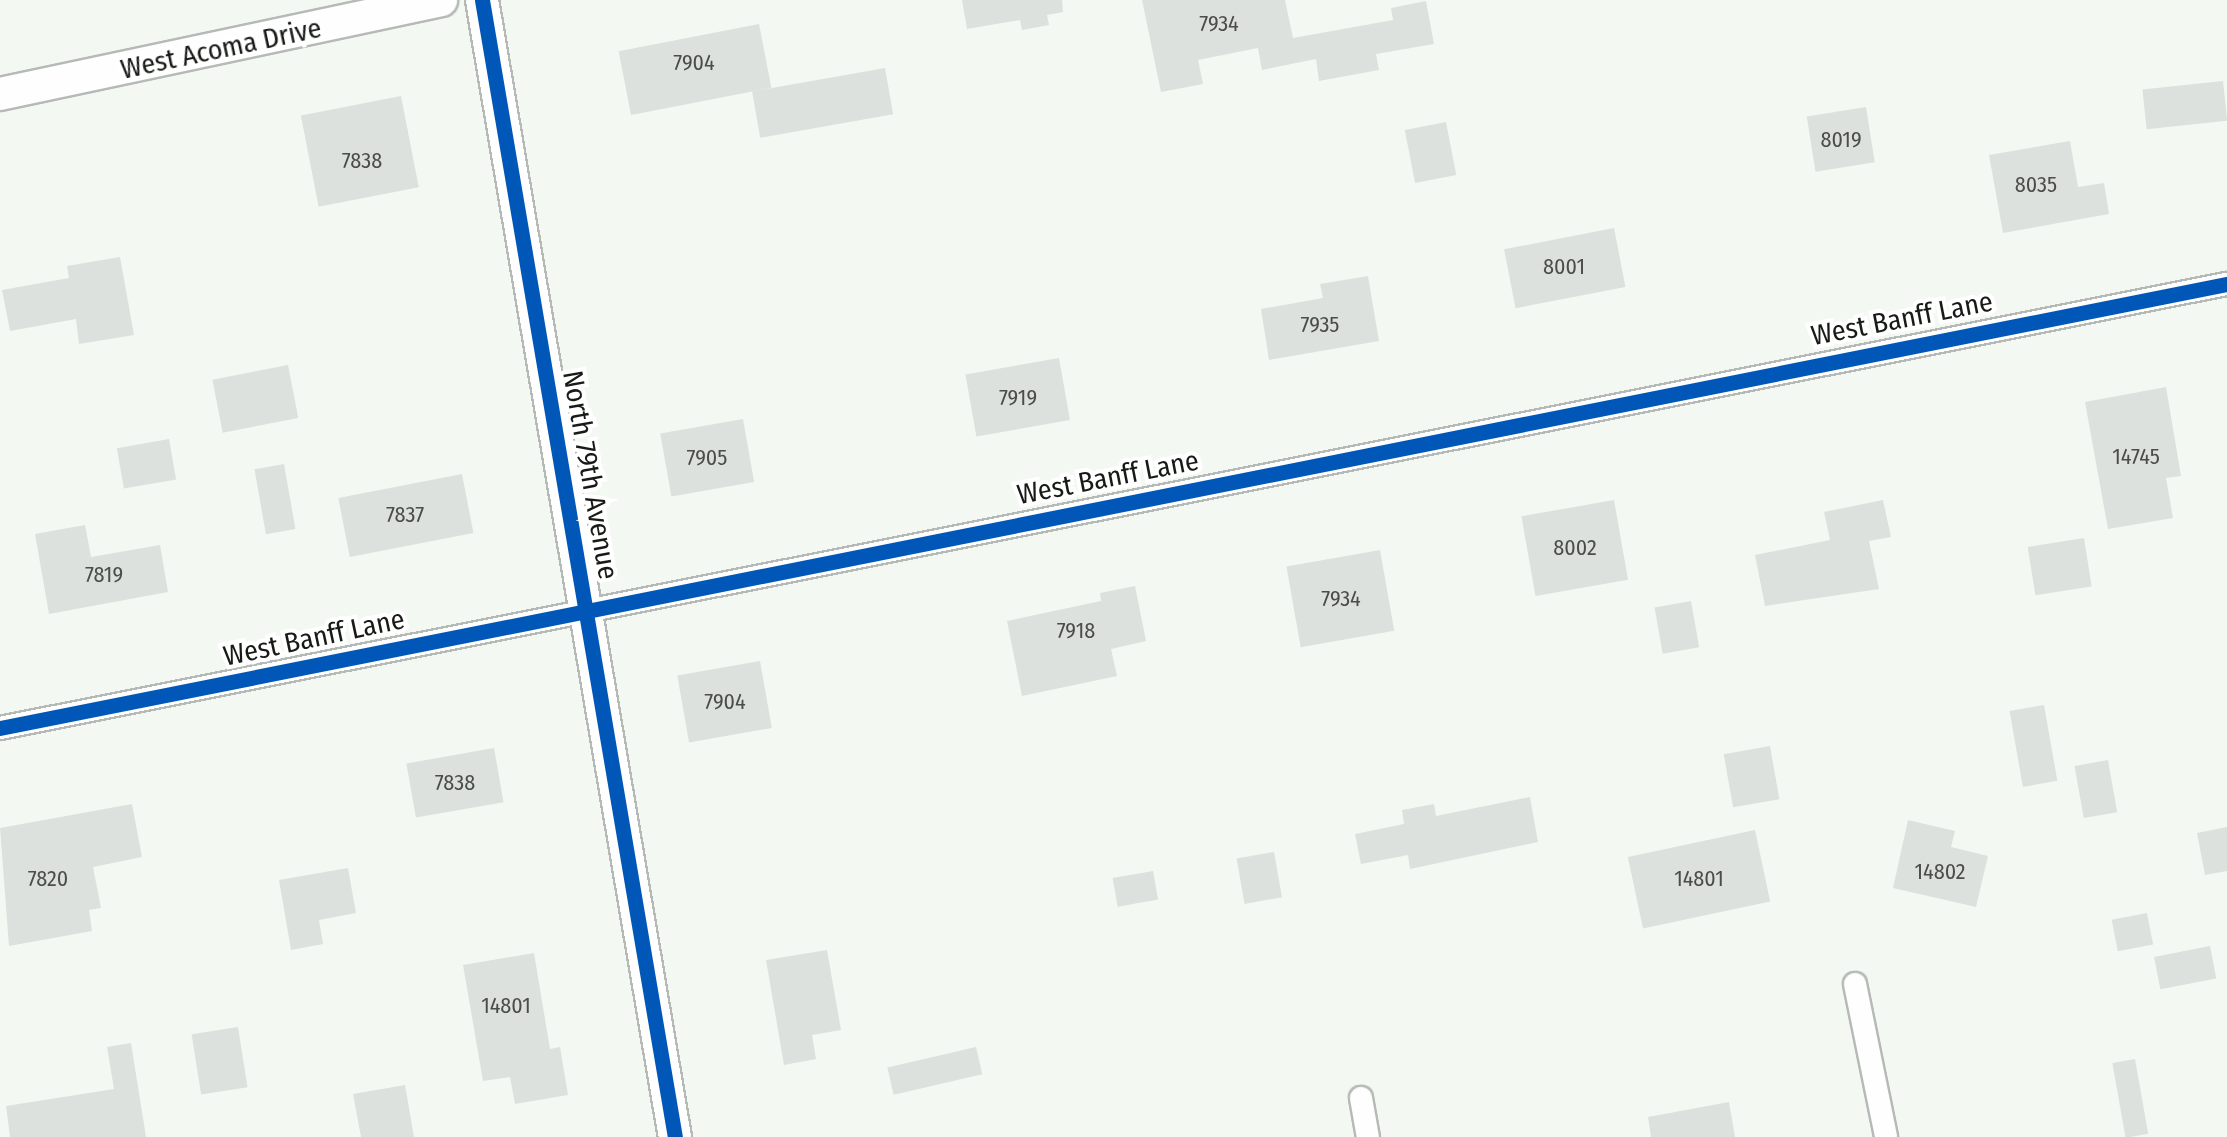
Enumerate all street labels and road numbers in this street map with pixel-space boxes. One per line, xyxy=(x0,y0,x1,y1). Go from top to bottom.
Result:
street label: West Acoma Drive xyxy=(118,11,324,87)
street label: West Banff Lane xyxy=(1808,285,1996,353)
street label: North 79th Avenue xyxy=(555,368,625,582)
street label: West Banff Lane xyxy=(1014,444,1202,512)
street label: West Banff Lane xyxy=(220,602,408,674)

